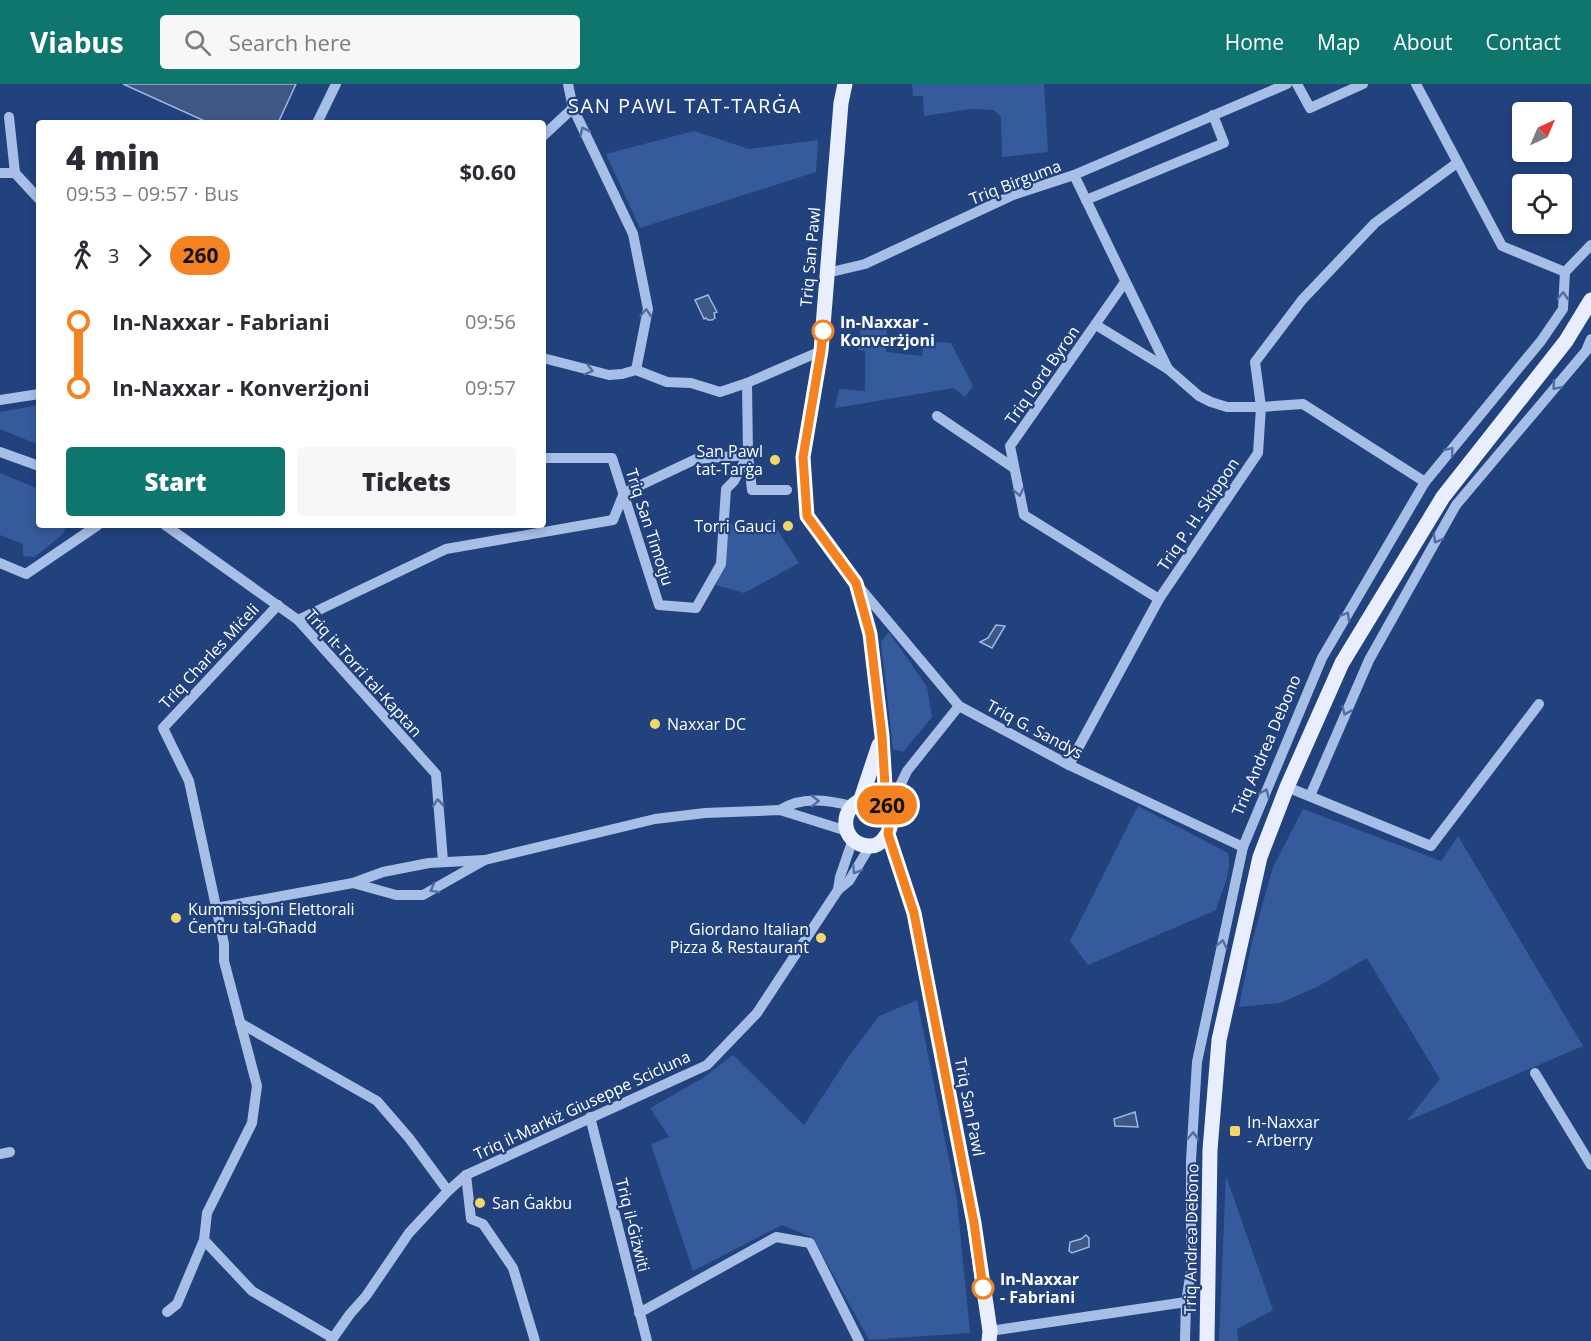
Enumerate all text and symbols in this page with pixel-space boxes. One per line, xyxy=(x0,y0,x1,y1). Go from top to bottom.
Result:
search box xyxy=(160,15,580,69)
text: Viabus xyxy=(30,23,124,61)
icon: search xyxy=(181,26,214,59)
text: Search here xyxy=(229,27,351,57)
text: Home xyxy=(1225,28,1284,56)
text: Map xyxy=(1317,28,1360,56)
text: About xyxy=(1393,28,1453,56)
text: Contact xyxy=(1486,28,1561,56)
district label: SAN PAWL TAT-TARĠA xyxy=(568,92,802,119)
north arrow xyxy=(1512,102,1572,162)
map controls xyxy=(1512,102,1572,234)
one-way arrow xyxy=(579,126,591,137)
text: 4 min xyxy=(66,135,160,180)
street label: Triq Birguma xyxy=(966,154,1064,210)
text: $0.60 xyxy=(459,156,516,186)
button: locate xyxy=(1512,174,1572,234)
text: 09:53 – 09:57 · Bus xyxy=(66,180,239,207)
street label: Triq San Pawl xyxy=(795,206,825,308)
icon: walk xyxy=(66,239,99,272)
icon: forward xyxy=(128,239,161,272)
text: 260 xyxy=(182,241,218,269)
text: 3 xyxy=(108,242,119,269)
one-way arrow xyxy=(1557,291,1570,300)
text: In-Naxxar - Fabriani xyxy=(112,306,330,336)
text: 09:56 xyxy=(465,308,516,335)
one-way arrow xyxy=(640,308,653,317)
place label: In-Naxxar - Konverżjoni xyxy=(840,311,935,351)
marker: In-Naxxar - Konverżjoni xyxy=(812,320,834,342)
street label: Triq Lord Byron xyxy=(1000,321,1084,429)
one-way arrow xyxy=(584,363,594,375)
text: In-Naxxar - Konverżjoni xyxy=(112,372,370,402)
text: 09:57 xyxy=(465,374,516,401)
one-way arrow xyxy=(1553,379,1564,390)
place label: San Pawl tat-Tarġa xyxy=(696,440,763,480)
button: Start xyxy=(66,447,285,516)
button: Tickets xyxy=(297,447,516,516)
one-way arrow xyxy=(1443,447,1454,458)
marker: San Pawl tat-Tarġa xyxy=(768,453,782,467)
street label: Triq P. H. Skippon xyxy=(1152,453,1244,575)
street label: Triq San Timotju xyxy=(621,466,679,588)
one-way arrow xyxy=(1012,487,1025,497)
place label: Torri Gauci xyxy=(694,515,776,537)
marker: Torri Gauci xyxy=(781,519,795,533)
one-way arrow xyxy=(1433,533,1444,543)
street label: Triq Charles Miċeli xyxy=(154,599,264,713)
street label: Triq it-Torri tal-Kaptan xyxy=(301,604,427,742)
one-way arrow xyxy=(1339,612,1350,622)
street label: Triq Andrea Debono xyxy=(1226,671,1306,819)
street label: Triq G. Sandys xyxy=(983,694,1087,764)
one-way arrow xyxy=(1341,705,1353,716)
place label: Naxxar DC xyxy=(667,713,746,735)
marker: Naxxar DC xyxy=(648,717,662,731)
line badge: 260 xyxy=(852,786,922,824)
one-way arrow xyxy=(1258,788,1270,799)
text: 260 xyxy=(869,791,905,819)
one-way arrow xyxy=(811,795,820,807)
one-way arrow xyxy=(432,798,445,807)
one-way arrow xyxy=(852,864,864,874)
one-way arrow xyxy=(430,882,441,893)
place label: Kummissjoni Elettorali Ċentru tal-Għadd xyxy=(188,898,355,938)
marker: Kummissjoni Elettorali Ċentru tal-Għadd xyxy=(169,911,183,925)
place label: Giordano Italian Pizza & Restaurant xyxy=(670,918,809,958)
marker: Giordano Italian Pizza & Restaurant xyxy=(814,931,828,945)
one-way arrow xyxy=(1215,939,1228,949)
street label: Triq il-Markiż Giuseppe Scicluna xyxy=(470,1045,694,1165)
street label: Triq San Pawl xyxy=(950,1056,990,1158)
place label: In-Naxxar - Arberry xyxy=(1247,1111,1320,1151)
marker: In-Naxxar - Arberry xyxy=(1228,1124,1242,1138)
one-way arrow xyxy=(1186,1131,1199,1140)
street label: Triq Andrea Debono xyxy=(1179,1163,1203,1315)
street label: Triq il-Ġiżwiti xyxy=(611,1176,655,1274)
place label: San Ġakbu xyxy=(492,1192,572,1214)
marker: San Ġakbu xyxy=(473,1196,487,1210)
place label: In-Naxxar - Fabriani xyxy=(1000,1268,1079,1308)
marker: In-Naxxar - Fabriani xyxy=(972,1277,994,1299)

